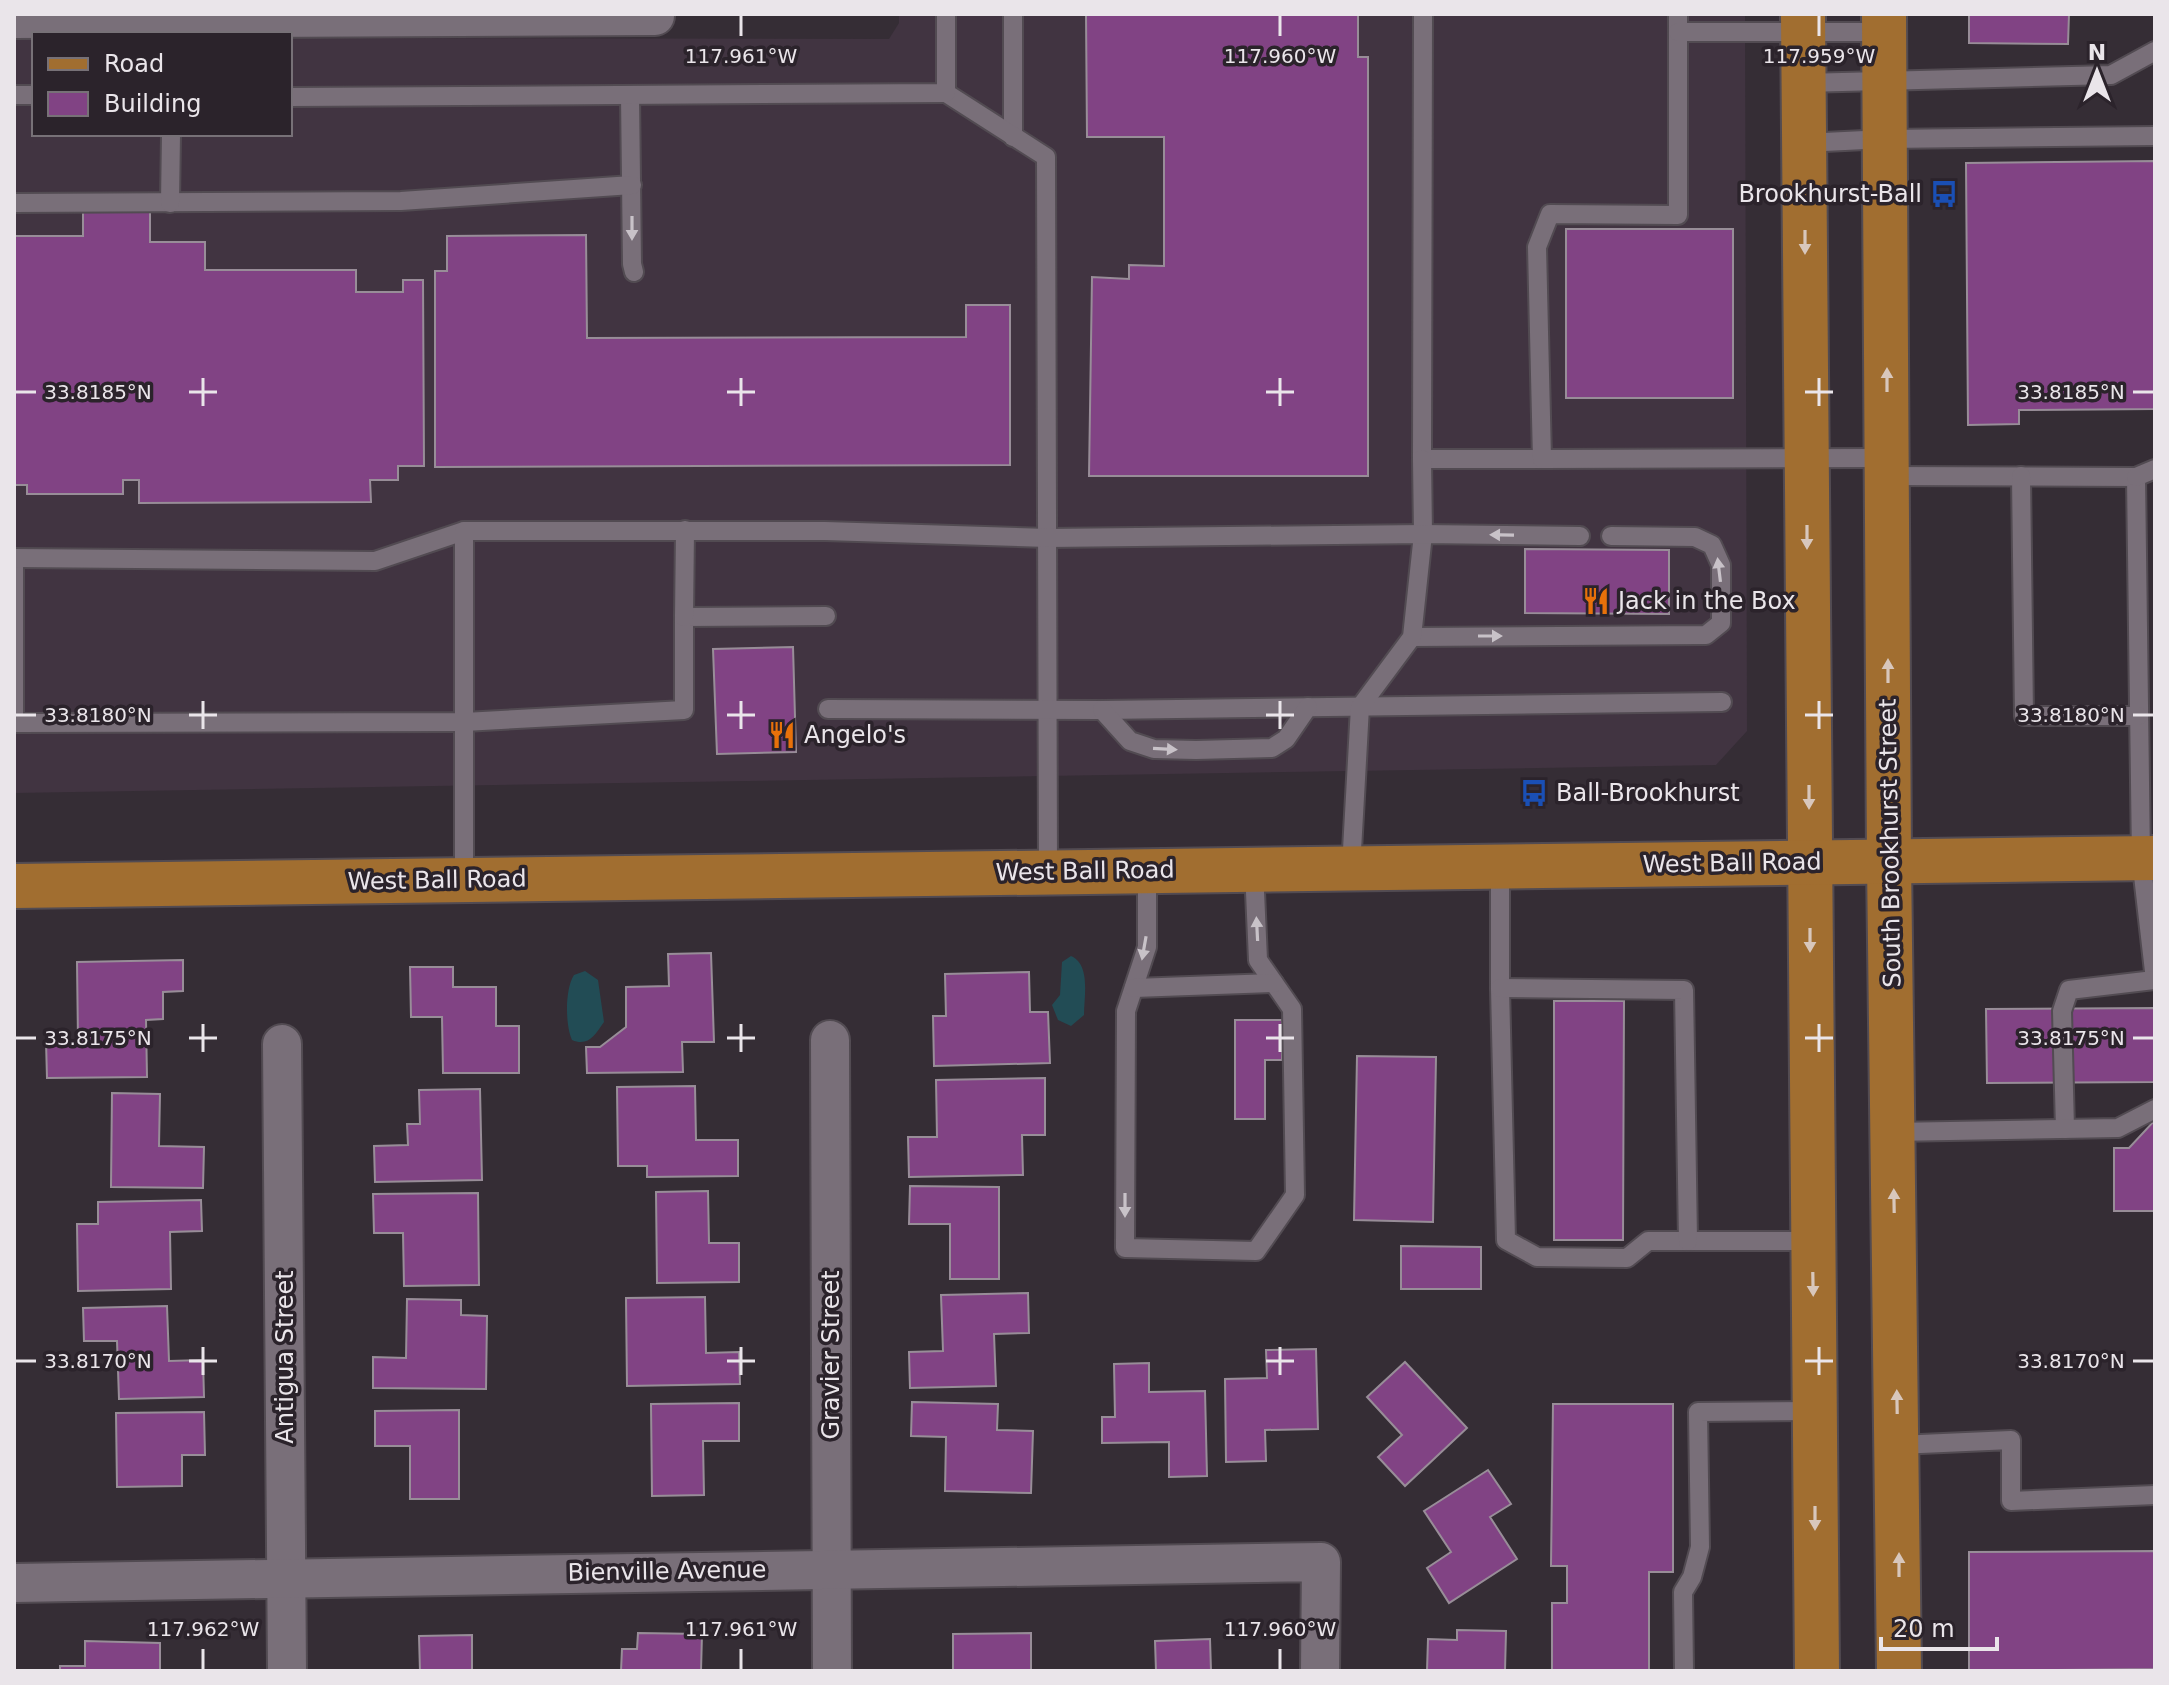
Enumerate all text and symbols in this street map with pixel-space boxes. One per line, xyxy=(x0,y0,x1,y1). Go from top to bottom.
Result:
legend xyxy=(32,32,292,136)
north arrow xyxy=(2057,32,2137,112)
text: N xyxy=(2088,40,2106,65)
text: 117.961°W xyxy=(685,44,797,68)
text: 117.960°W xyxy=(1224,44,1336,68)
text: 117.959°W xyxy=(1763,44,1875,68)
text: Road xyxy=(104,50,164,78)
text: Building xyxy=(104,90,201,118)
bus stop icon: Brookhurst-Ball xyxy=(1929,179,1959,209)
place label: Brookhurst-Ball xyxy=(1738,180,1922,208)
one-way arrow xyxy=(626,216,638,241)
one-way arrow xyxy=(1799,230,1811,255)
one-way arrow xyxy=(1881,367,1893,392)
text: 33.8185°N xyxy=(44,380,152,404)
text: 33.8185°N xyxy=(2017,380,2125,404)
one-way arrow xyxy=(1801,525,1813,550)
one-way arrow xyxy=(1489,529,1514,541)
one-way arrow xyxy=(1712,558,1725,583)
restaurant icon: Jack in the Box xyxy=(1581,586,1611,616)
place label: Jack in the Box xyxy=(1616,587,1796,615)
one-way arrow xyxy=(1478,630,1503,643)
one-way arrow xyxy=(1882,658,1894,683)
street label: South Brookhurst Street xyxy=(1873,698,1907,988)
text: 33.8180°N xyxy=(44,703,152,727)
text: 33.8180°N xyxy=(2017,703,2125,727)
restaurant icon: Angelo's xyxy=(767,720,797,750)
place label: Angelo's xyxy=(804,721,906,749)
one-way arrow xyxy=(1153,743,1178,756)
bus stop icon: Ball-Brookhurst xyxy=(1519,778,1549,808)
place label: Ball-Brookhurst xyxy=(1556,779,1740,807)
one-way arrow xyxy=(1803,785,1815,810)
street label: West Ball Road xyxy=(1642,847,1822,879)
street label: West Ball Road xyxy=(995,855,1175,887)
street label: West Ball Road xyxy=(347,864,527,896)
one-way arrow xyxy=(1250,916,1263,941)
one-way arrow xyxy=(1804,928,1816,953)
one-way arrow xyxy=(1138,936,1150,961)
text: 33.8175°N xyxy=(44,1026,152,1050)
text: 33.8175°N xyxy=(2017,1026,2125,1050)
one-way arrow xyxy=(1888,1188,1900,1213)
one-way arrow xyxy=(1119,1193,1131,1218)
street label: Antigua Street xyxy=(271,1270,299,1444)
street label: Gravier Street xyxy=(817,1270,845,1440)
one-way arrow xyxy=(1807,1272,1819,1297)
text: 33.8170°N xyxy=(44,1349,152,1373)
text: 33.8170°N xyxy=(2017,1349,2125,1373)
one-way arrow xyxy=(1891,1389,1903,1414)
one-way arrow xyxy=(1809,1506,1821,1531)
one-way arrow xyxy=(1893,1552,1905,1577)
street label: Bienville Avenue xyxy=(567,1555,767,1587)
scale bar xyxy=(1881,1601,1997,1651)
text: 20 m xyxy=(1893,1615,1955,1643)
text: 117.962°W xyxy=(147,1617,259,1641)
text: 117.961°W xyxy=(685,1617,797,1641)
text: 117.960°W xyxy=(1224,1617,1336,1641)

